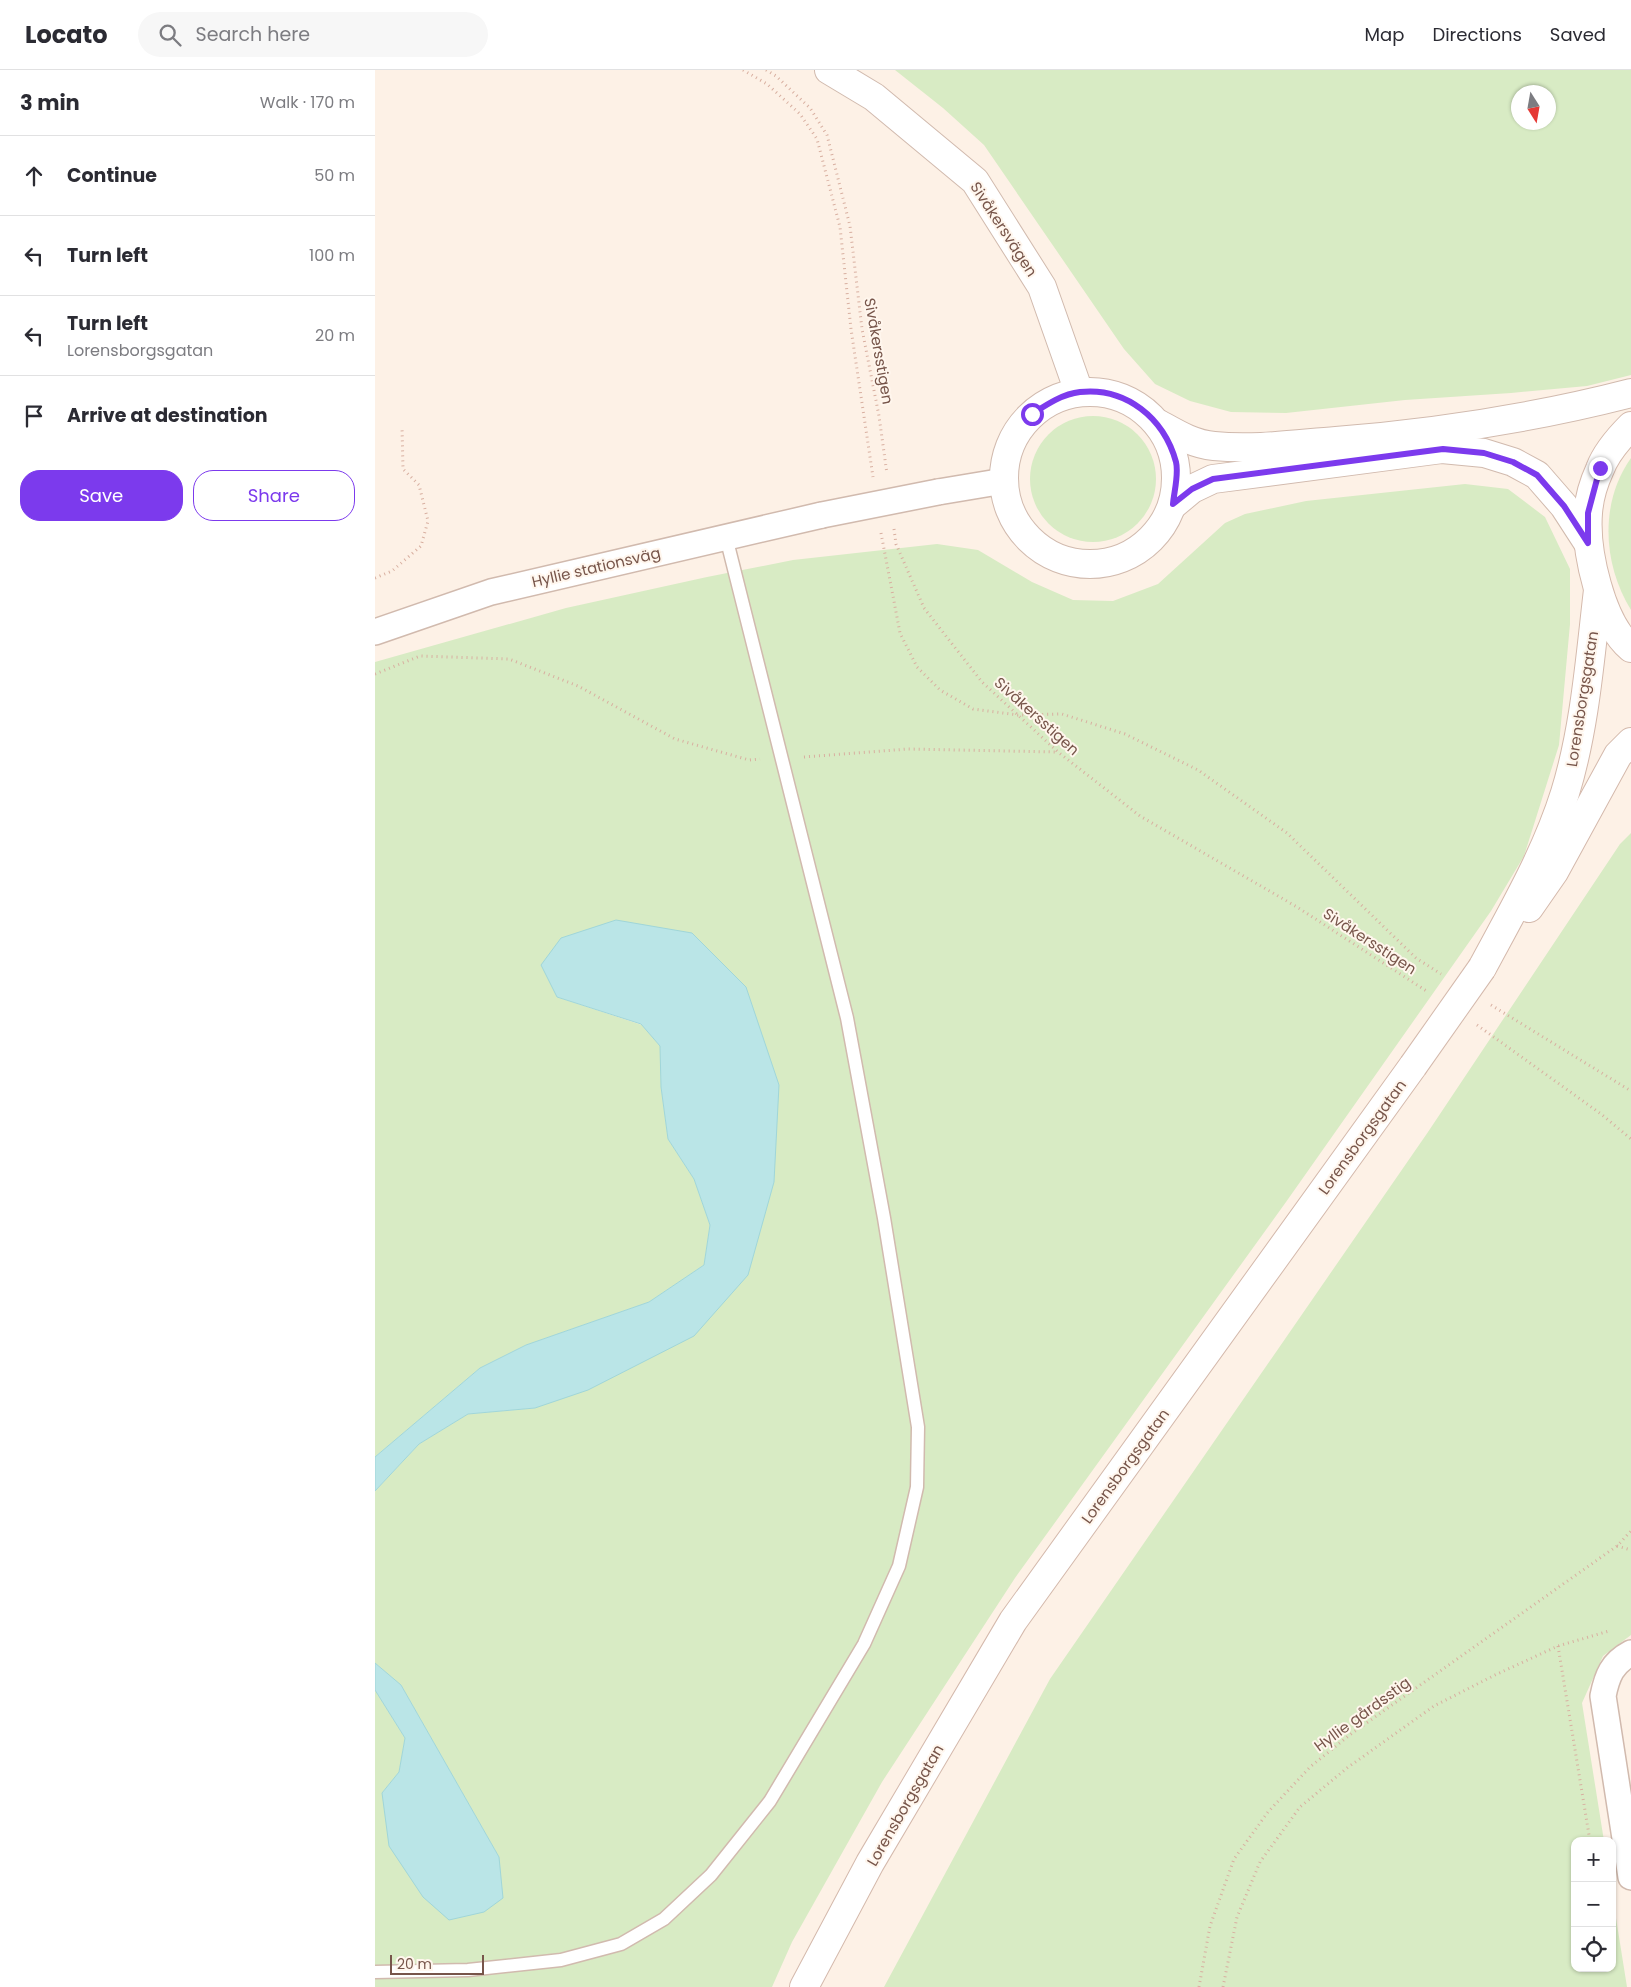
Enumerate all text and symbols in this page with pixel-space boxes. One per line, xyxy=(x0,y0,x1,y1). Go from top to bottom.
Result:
search box xyxy=(138,12,488,57)
text: Locato xyxy=(25,18,108,51)
icon: search xyxy=(156,21,184,49)
text: Search here xyxy=(196,21,310,48)
text: Map xyxy=(1365,22,1404,47)
text: Directions xyxy=(1432,22,1522,47)
text: Saved xyxy=(1550,22,1606,47)
north arrow xyxy=(1511,85,1556,130)
text: 3 min xyxy=(20,88,80,117)
text: Walk · 170 m xyxy=(260,91,355,114)
icon: ahead xyxy=(20,162,48,190)
text: Continue xyxy=(67,162,157,189)
text: 50 m xyxy=(314,164,355,187)
street label: Sivåkersvägen xyxy=(965,178,1043,280)
icon: left xyxy=(20,242,48,270)
text: Turn left xyxy=(67,242,148,269)
text: 100 m xyxy=(309,244,355,267)
street label: Sivåkersstigen xyxy=(859,296,899,406)
text: Turn left xyxy=(67,310,148,337)
icon: left xyxy=(20,322,48,350)
text: 20 m xyxy=(315,324,355,347)
text: Lorensborgsgatan xyxy=(67,339,213,362)
icon: arrive xyxy=(20,402,48,430)
text: Arrive at destination xyxy=(67,402,268,429)
route start xyxy=(1021,403,1044,426)
route end xyxy=(1589,457,1612,480)
button: Save xyxy=(20,470,183,521)
button: Share xyxy=(193,470,355,521)
street label: Hyllie stationsväg xyxy=(530,542,662,592)
street label: Lorensborgsgatan xyxy=(1561,630,1603,768)
street label: Sivåkersstigen xyxy=(990,672,1084,760)
street label: Sivåkersstigen xyxy=(1319,903,1421,979)
street label: Lorensborgsgatan xyxy=(1313,1075,1411,1199)
street label: Lorensborgsgatan xyxy=(1076,1404,1174,1528)
street label: Hyllie gårdsstig xyxy=(1310,1672,1414,1756)
street label: Lorensborgsgatan xyxy=(862,1740,948,1870)
map controls xyxy=(1571,1837,1616,1972)
button: + xyxy=(1571,1837,1616,1882)
button: − xyxy=(1571,1882,1616,1927)
button: locate xyxy=(1571,1927,1616,1972)
scale bar xyxy=(390,1952,484,1975)
text: 20 m xyxy=(397,1954,432,1974)

